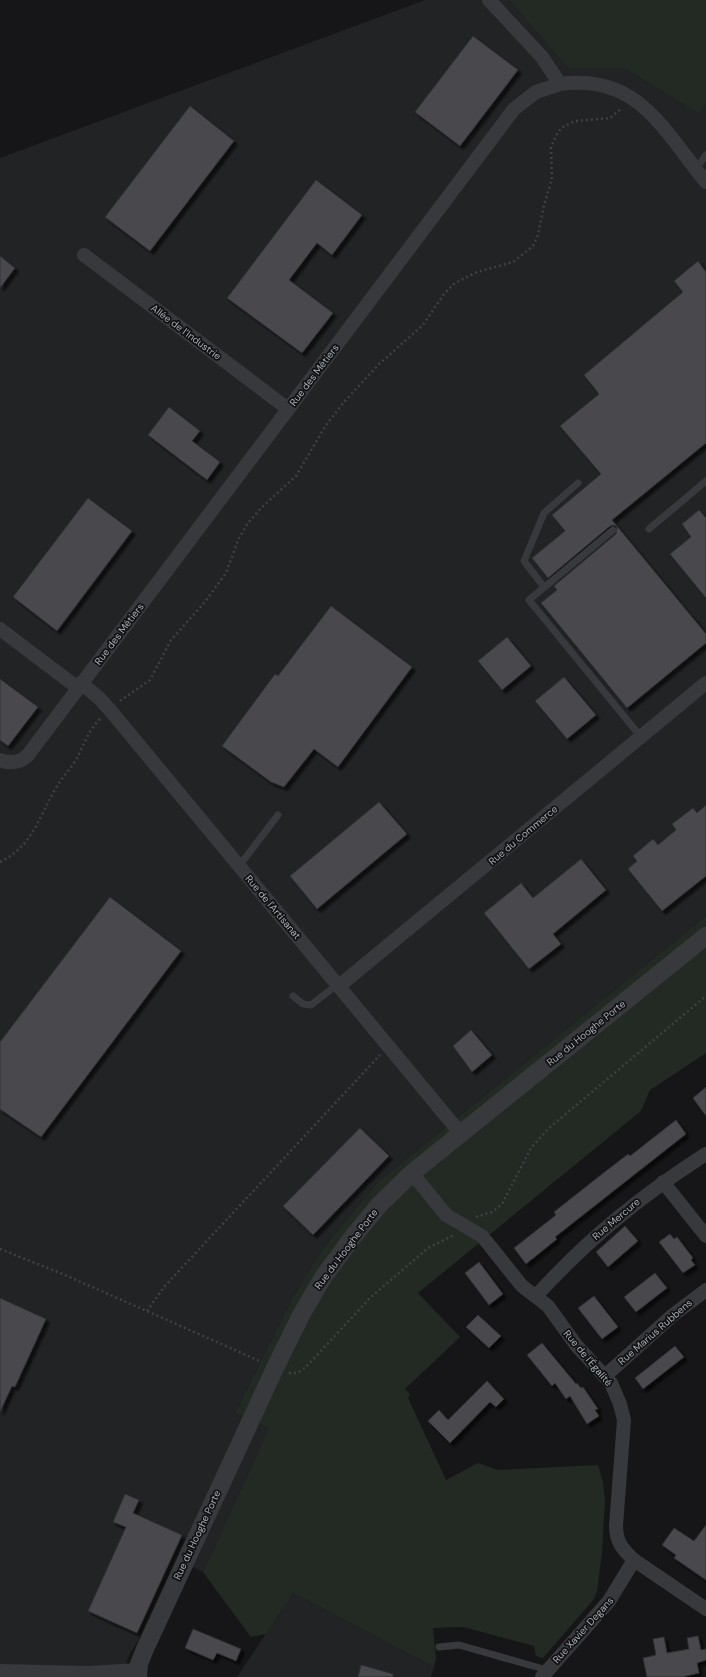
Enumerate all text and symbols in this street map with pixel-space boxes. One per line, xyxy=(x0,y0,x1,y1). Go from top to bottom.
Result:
street label: Allée de l’Industrie xyxy=(148,301,224,363)
street label: Rue des Métiers xyxy=(286,341,342,409)
street label: Rue des Métiers xyxy=(91,600,147,668)
street label: Rue du Commerce xyxy=(486,802,560,868)
street label: Rue de l'Artisanat xyxy=(242,872,304,942)
street label: Rue du Hooghe Porte xyxy=(544,997,628,1069)
street label: Rue Mercure xyxy=(590,1195,643,1243)
street label: Rue du Hooghe Porte xyxy=(311,1206,381,1292)
street label: Rue Marius Rubbens xyxy=(615,1296,695,1368)
street label: Rue de l'Égalité xyxy=(561,1327,615,1389)
street label: Rue du Hooghe Porte xyxy=(171,1488,224,1582)
street label: Rue Xavier Degans xyxy=(550,1594,616,1666)

